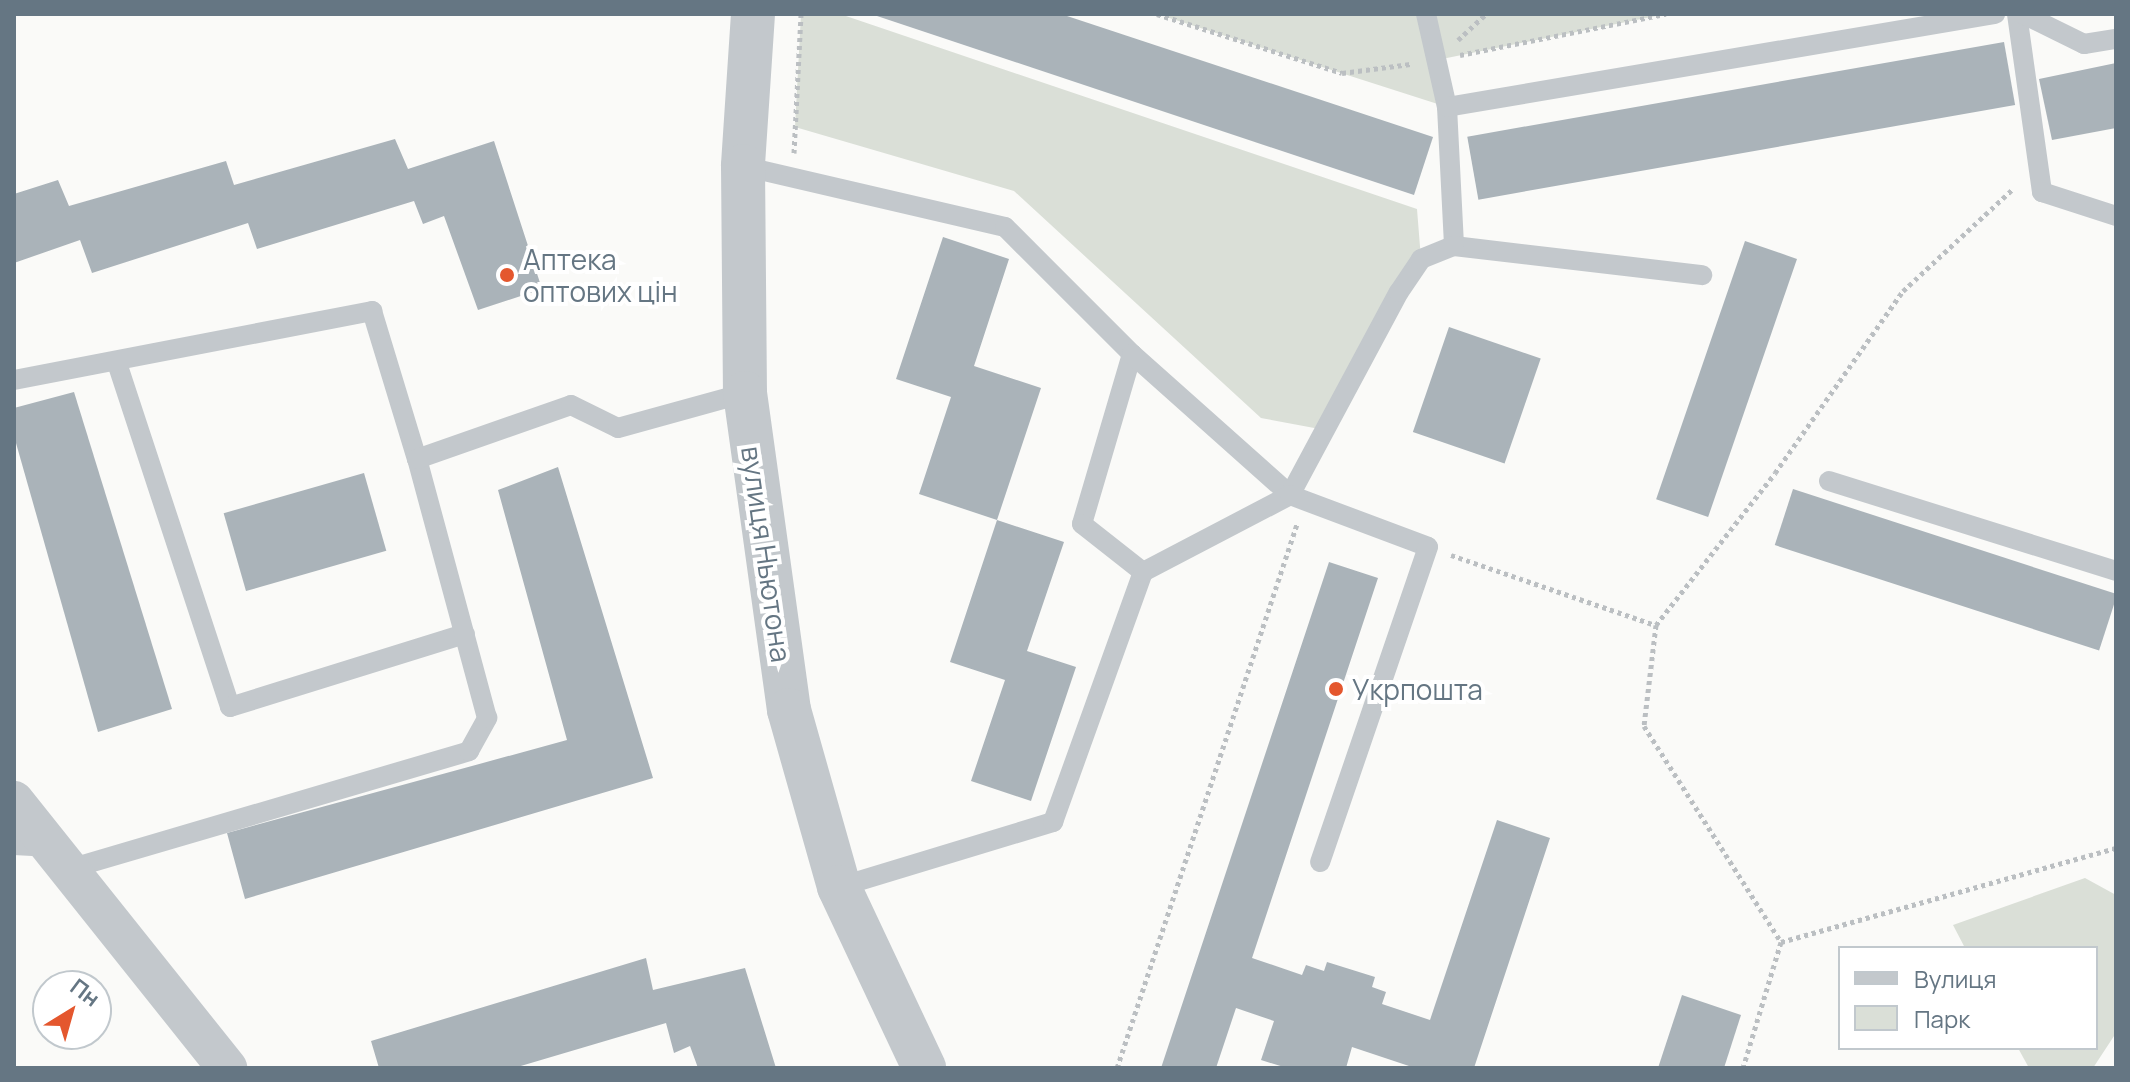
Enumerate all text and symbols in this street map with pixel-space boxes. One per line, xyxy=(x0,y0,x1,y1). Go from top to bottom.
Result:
place label: Аптека оптових цін xyxy=(523,242,678,308)
marker: Аптека оптових цін xyxy=(498,266,516,284)
street label: вулиця Ньютона xyxy=(735,444,799,664)
place label: Укрпошта xyxy=(1352,672,1483,706)
marker: Укрпошта xyxy=(1327,680,1345,698)
legend xyxy=(1838,946,2098,1050)
text: Вулиця xyxy=(1914,962,1996,995)
north arrow xyxy=(32,970,112,1050)
text: Пн xyxy=(64,972,106,1013)
text: Парк xyxy=(1914,1002,1970,1035)

